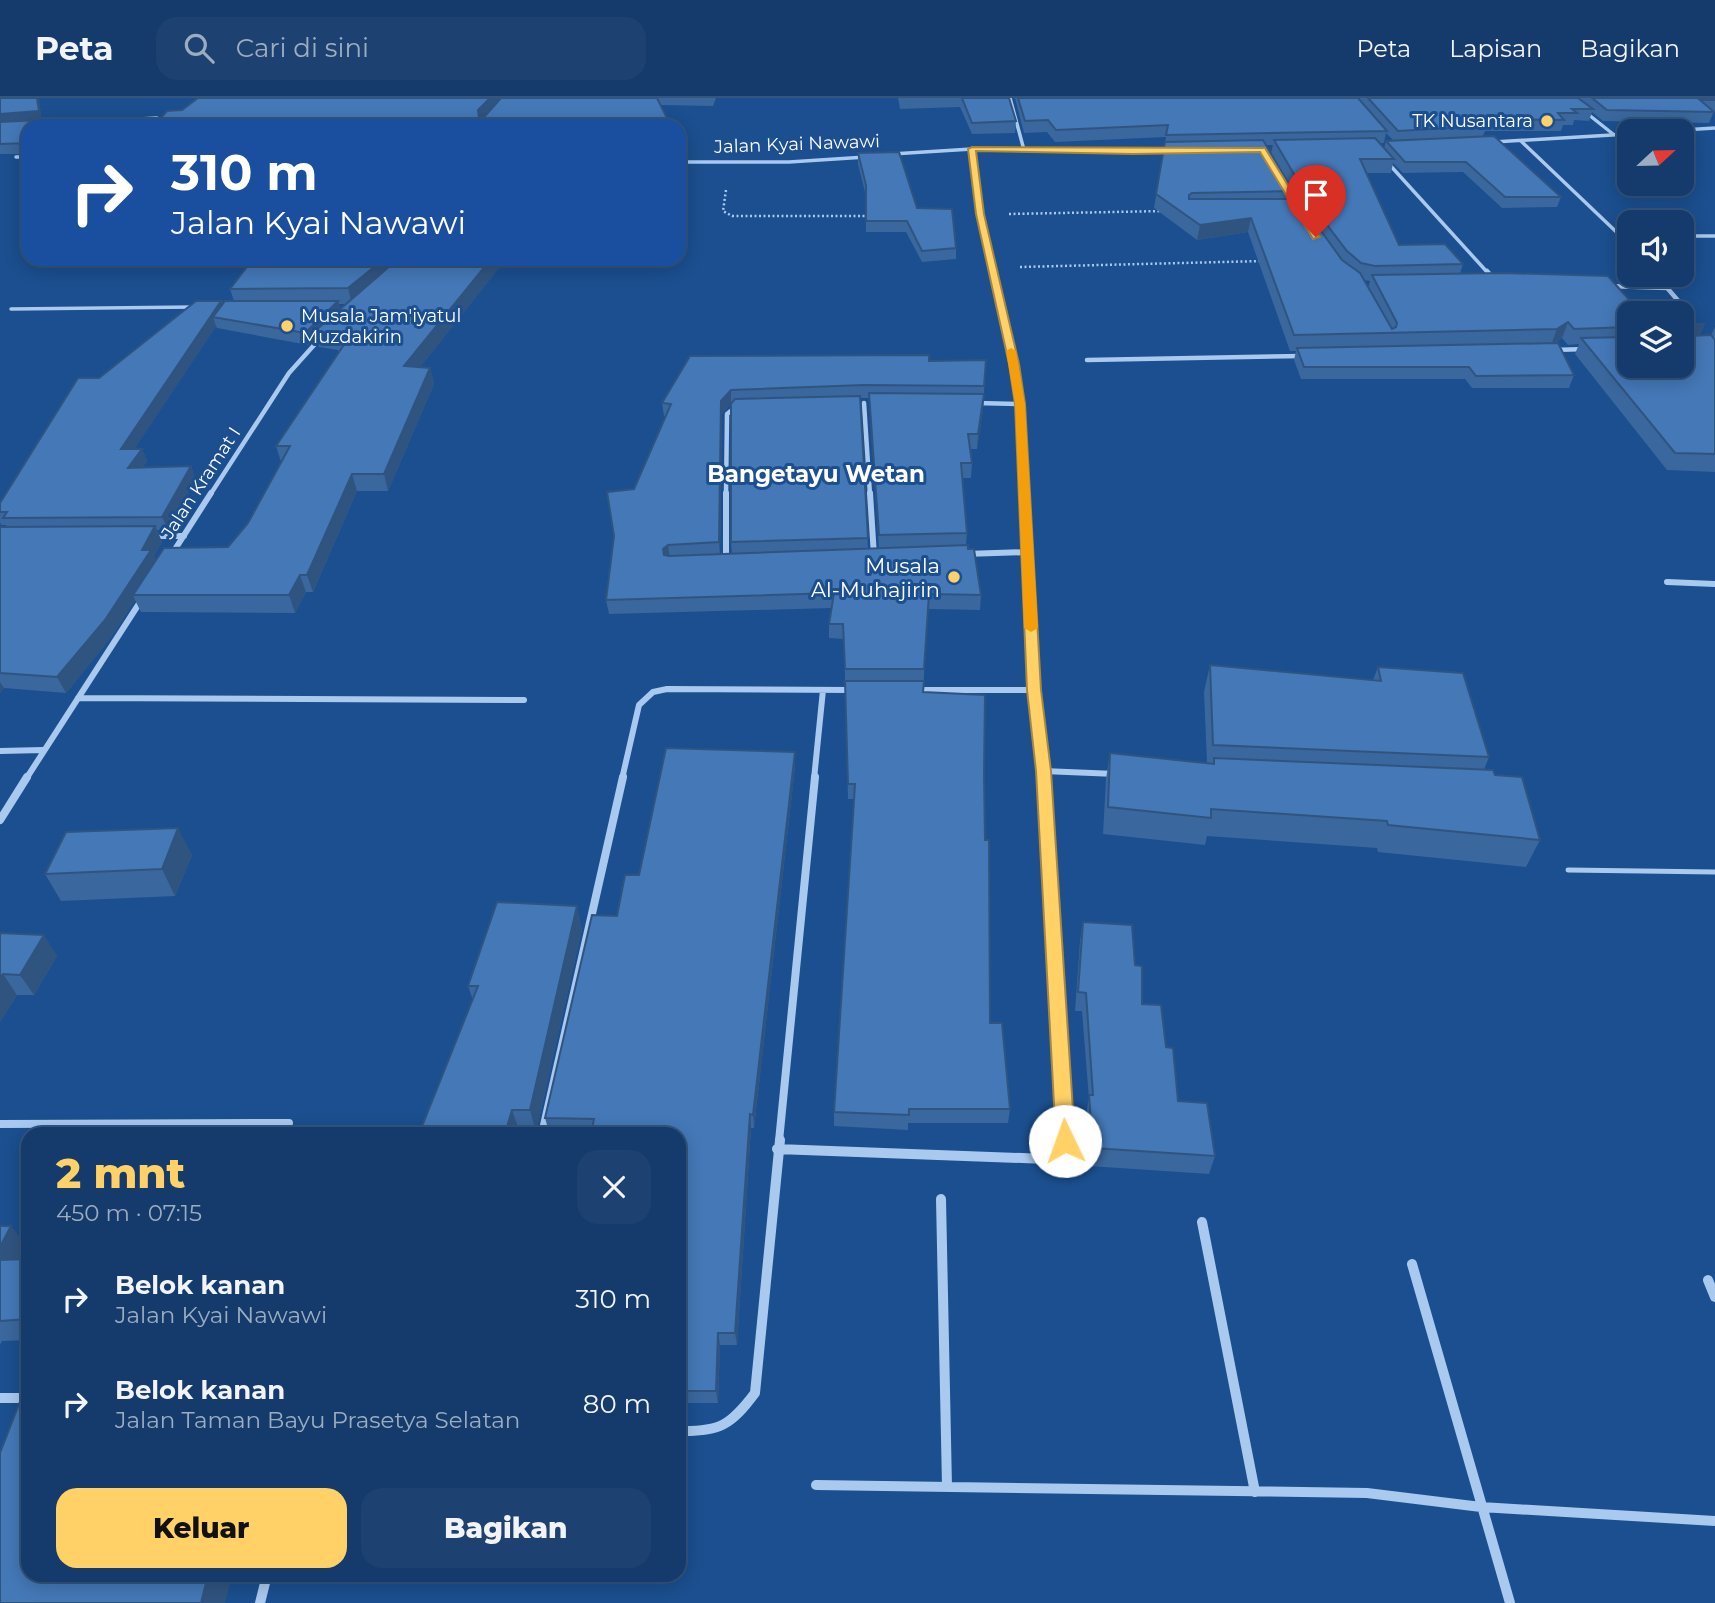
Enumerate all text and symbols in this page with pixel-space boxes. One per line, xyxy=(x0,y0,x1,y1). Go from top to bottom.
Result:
search box xyxy=(156,17,646,80)
text: Peta xyxy=(35,28,114,68)
icon: search xyxy=(180,29,218,67)
text: Cari di sini xyxy=(236,32,369,64)
text: Peta xyxy=(1356,34,1411,63)
text: Lapisan xyxy=(1449,34,1542,63)
text: Bagikan xyxy=(1580,34,1680,63)
place label: TK Nusantara xyxy=(1412,110,1533,132)
marker: TK Nusantara xyxy=(1539,113,1555,129)
north arrow xyxy=(1617,119,1694,196)
map controls xyxy=(1617,119,1694,378)
street label: Jalan Kyai Nawawi xyxy=(713,130,880,158)
text: 310 m xyxy=(171,143,318,202)
icon: right xyxy=(56,147,147,238)
pin xyxy=(1286,165,1346,237)
icon: arrive xyxy=(1297,176,1335,214)
text: Jalan Kyai Nawawi xyxy=(171,203,466,242)
button: sound xyxy=(1617,210,1694,287)
button: layers xyxy=(1617,301,1694,378)
place label: Musala Jam'iyatul Muzdakirin xyxy=(301,305,461,348)
marker: Musala Jam'iyatul Muzdakirin xyxy=(279,318,295,334)
street label: Jalan Kramat I xyxy=(156,423,245,544)
district label: Bangetayu Wetan xyxy=(707,460,925,488)
place label: Musala Al-Muhajirin xyxy=(811,553,940,602)
marker: Musala Al-Muhajirin xyxy=(946,569,962,585)
position arrow xyxy=(1028,1104,1102,1178)
text: 2 mnt xyxy=(56,1147,185,1199)
button: close xyxy=(577,1150,651,1224)
text: 450 m · 07:15 xyxy=(56,1199,202,1227)
text: Belok kanan xyxy=(115,1269,285,1301)
icon: right xyxy=(56,1280,94,1318)
text: 310 m xyxy=(575,1283,651,1315)
text: Jalan Kyai Nawawi xyxy=(115,1301,327,1329)
text: Belok kanan xyxy=(115,1374,285,1406)
icon: right xyxy=(56,1385,94,1423)
text: 80 m xyxy=(583,1388,651,1420)
text: Jalan Taman Bayu Prasetya Selatan xyxy=(115,1406,520,1434)
button: Keluar xyxy=(56,1488,347,1568)
button: Bagikan xyxy=(361,1488,651,1568)

